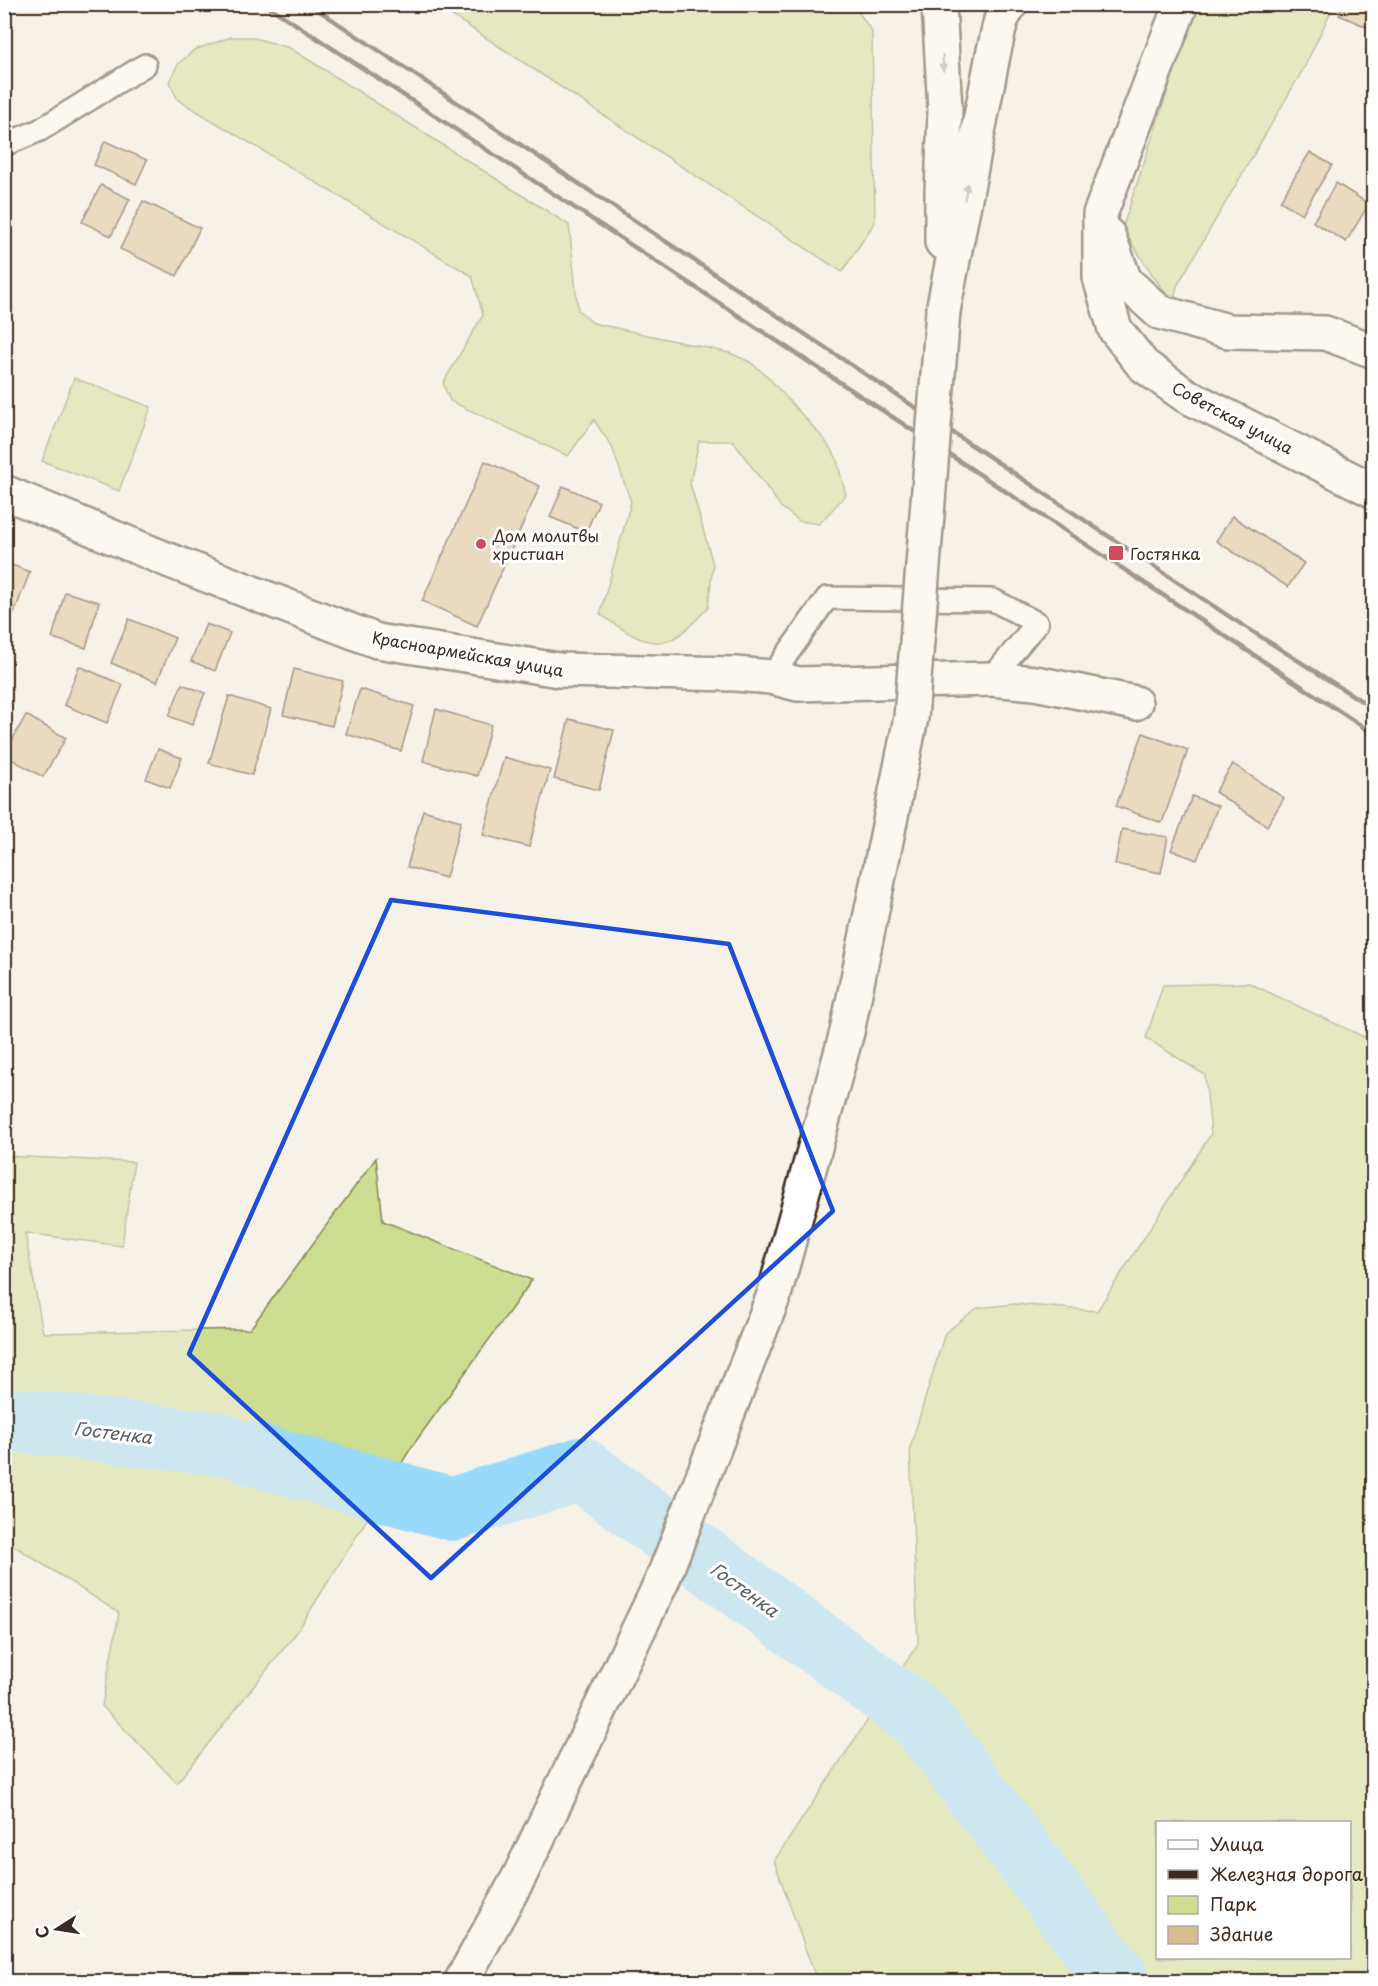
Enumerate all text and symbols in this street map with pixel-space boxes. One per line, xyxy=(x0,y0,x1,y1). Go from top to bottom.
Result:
one-way arrow xyxy=(938,53,947,72)
one-way arrow xyxy=(962,182,971,201)
street label: Советская улица xyxy=(1168,375,1298,459)
place label: Дом молитвы христиан xyxy=(492,523,599,565)
marker: Дом молитвы христиан xyxy=(474,537,488,551)
place label: Гостянка xyxy=(1130,541,1200,565)
marker: Гостянка xyxy=(1107,544,1125,562)
street label: Красноармейская улица xyxy=(370,624,566,682)
water label: Гостенка xyxy=(72,1414,154,1450)
water label: Гостенка xyxy=(705,1555,785,1623)
legend xyxy=(1156,1821,1351,1959)
text: Улица xyxy=(1210,1830,1264,1857)
text: Железная дорога xyxy=(1210,1860,1364,1887)
text: Парк xyxy=(1210,1890,1257,1917)
north arrow xyxy=(27,1899,87,1959)
text: Здание xyxy=(1210,1920,1273,1947)
text: С xyxy=(28,1924,54,1941)

